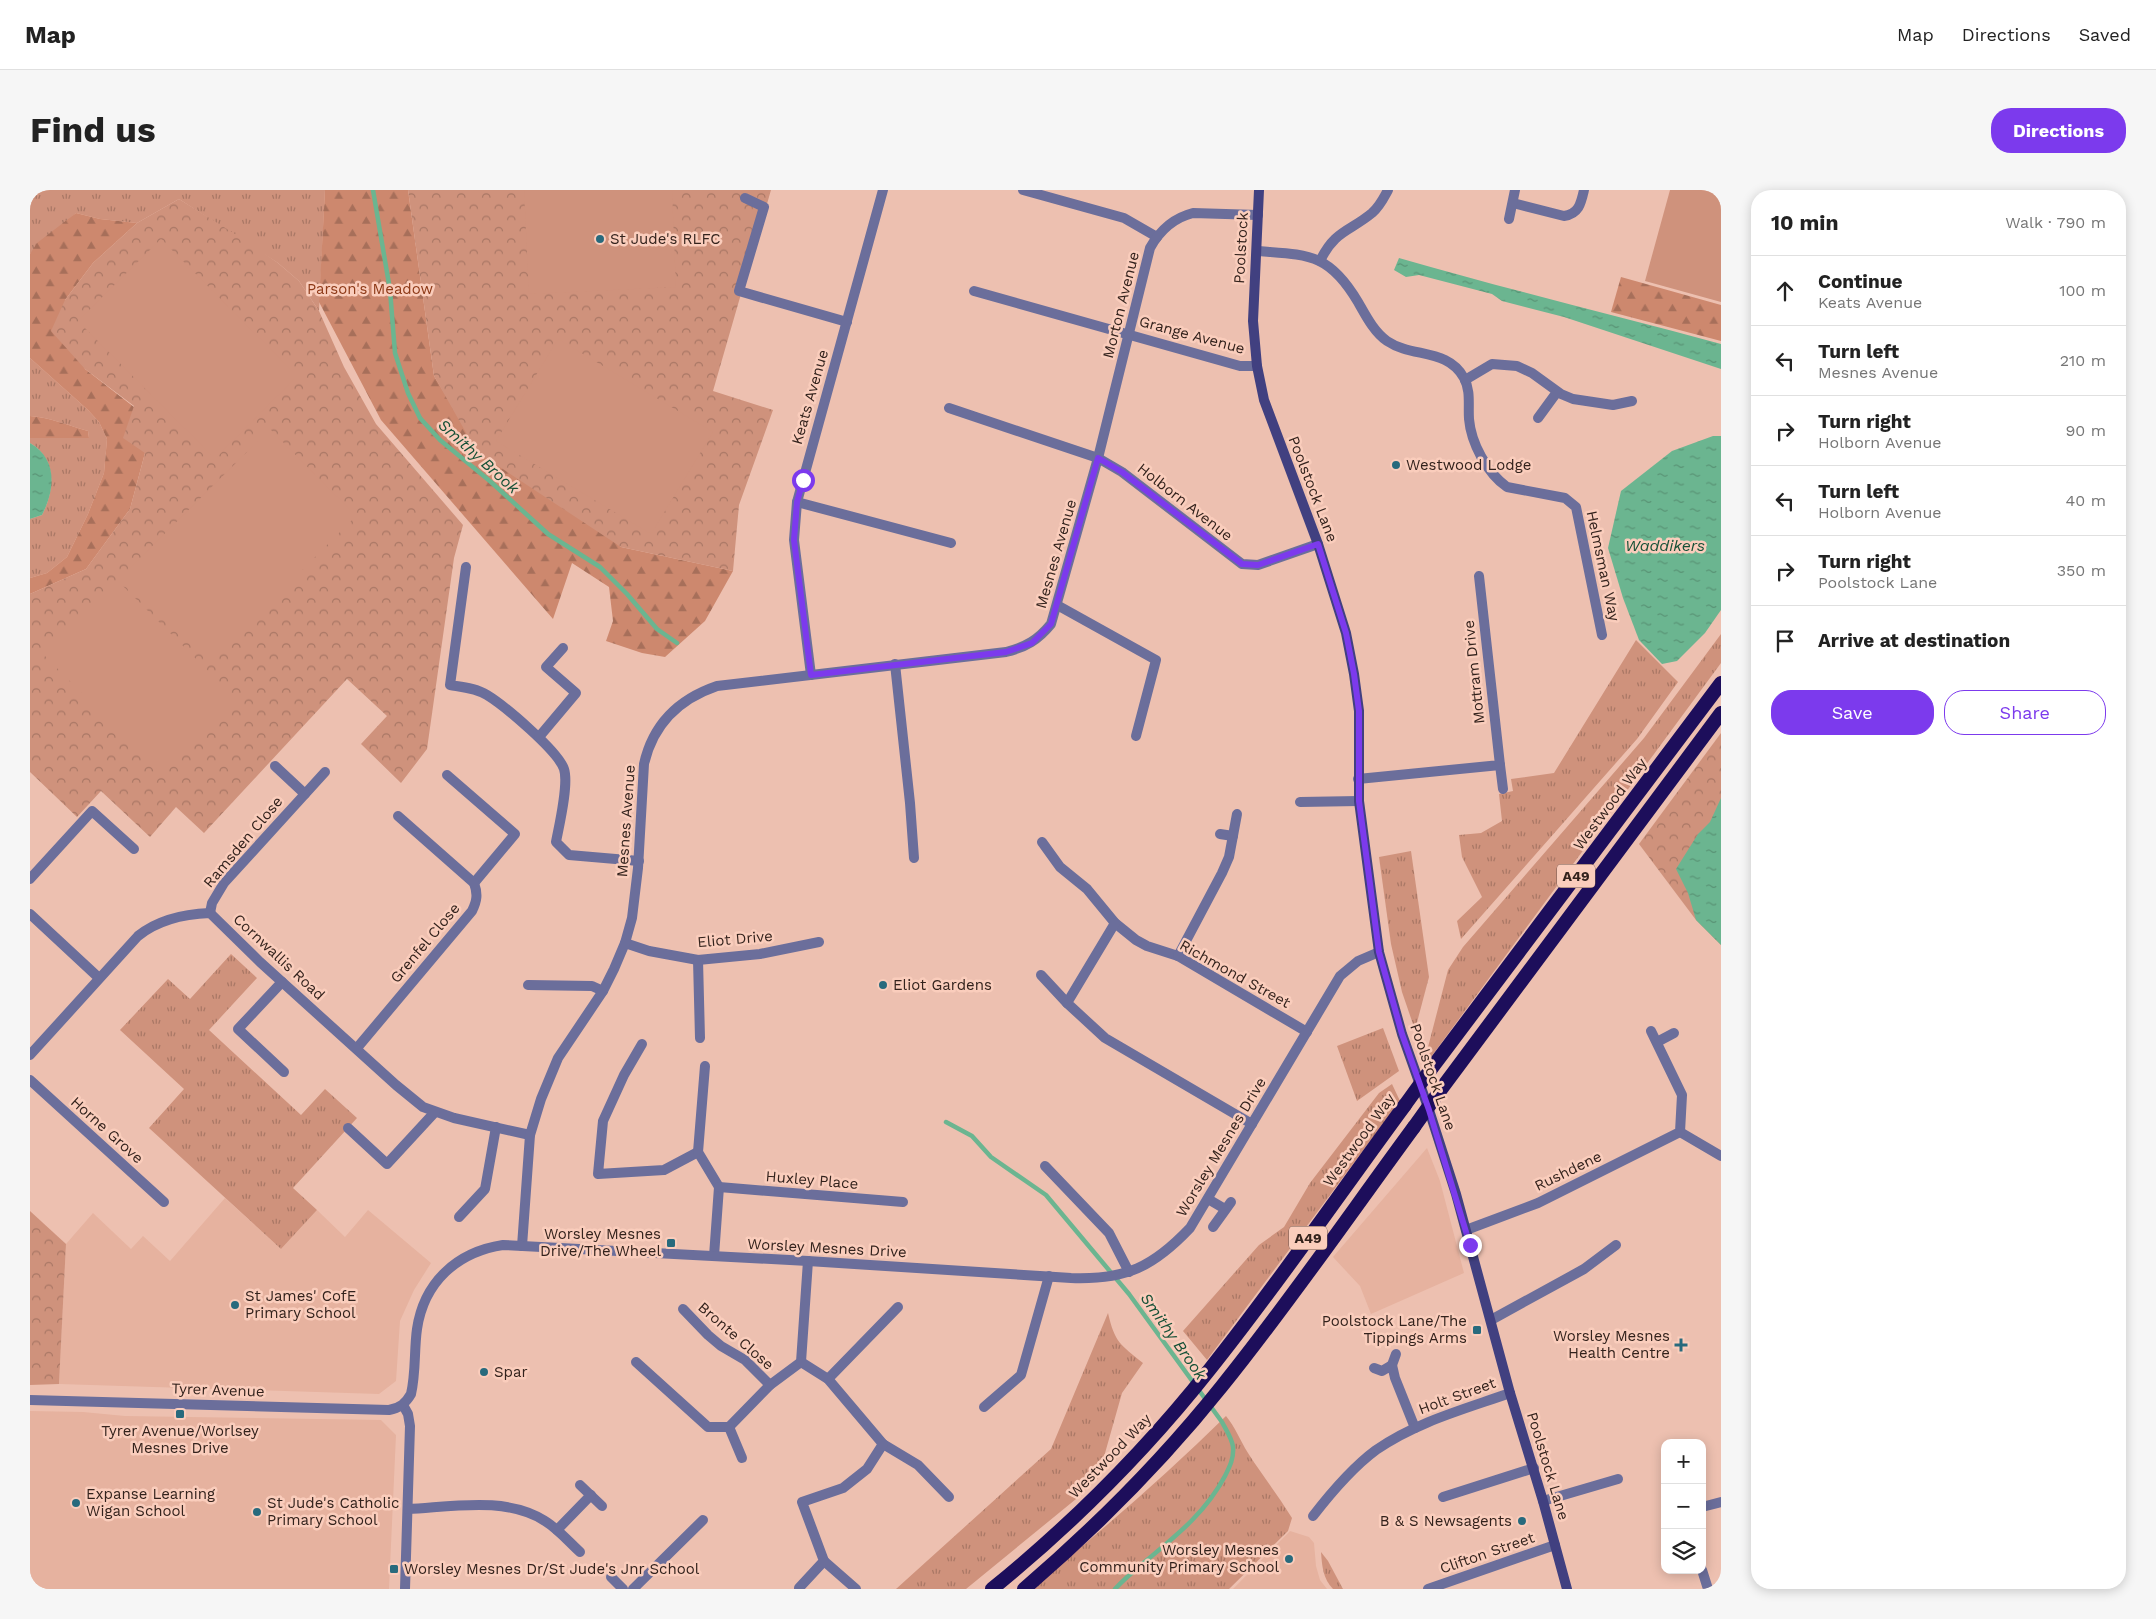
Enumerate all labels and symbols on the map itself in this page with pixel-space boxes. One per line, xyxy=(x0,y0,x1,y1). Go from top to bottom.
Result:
street label: Poolstock xyxy=(1230,211,1252,284)
place label: St Jude's RLFC xyxy=(610,230,721,248)
marker: St Jude's RLFC xyxy=(594,233,606,245)
street label: Morton Avenue xyxy=(1099,250,1143,360)
park label: Parson's Meadow xyxy=(307,280,434,298)
street label: Grange Avenue xyxy=(1137,312,1247,358)
street label: Keats Avenue xyxy=(788,348,832,446)
water label: Smithy Brook xyxy=(434,415,524,498)
street label: Poolstock Lane xyxy=(1285,434,1341,544)
place label: Westwood Lodge xyxy=(1406,456,1531,474)
street label: Holborn Avenue xyxy=(1134,459,1236,545)
marker: Westwood Lodge xyxy=(1390,459,1402,471)
route start xyxy=(792,469,815,492)
street label: Mesnes Avenue xyxy=(1032,497,1080,611)
street label: Helmsman Way xyxy=(1582,509,1624,623)
water label: Waddikers xyxy=(1625,536,1705,555)
street label: Mottram Drive xyxy=(1460,619,1488,725)
street label: Westwood Way xyxy=(1569,754,1651,854)
street label: Mesnes Avenue xyxy=(613,764,639,878)
street label: Ramsden Close xyxy=(200,793,286,891)
road number: A49 xyxy=(1557,864,1595,888)
street label: Grenfel Close xyxy=(386,899,464,987)
street label: Cornwallis Road xyxy=(230,910,328,1004)
street label: Eliot Drive xyxy=(696,927,774,951)
street label: Richmond Street xyxy=(1176,936,1294,1012)
place label: Eliot Gardens xyxy=(893,976,992,994)
marker: Eliot Gardens xyxy=(877,979,889,991)
street label: Poolstock Lane xyxy=(1406,1021,1460,1133)
street label: Worsley Mesnes Drive xyxy=(1172,1074,1270,1220)
street label: Westwood Way xyxy=(1319,1090,1399,1190)
street label: Horne Grove xyxy=(67,1093,147,1167)
street label: Rushdene xyxy=(1532,1147,1604,1195)
street label: Huxley Place xyxy=(765,1167,859,1193)
place label: Worsley Mesnes Drive/The Wheel xyxy=(540,1225,661,1260)
road number: A49 xyxy=(1289,1226,1327,1250)
route end xyxy=(1459,1234,1482,1257)
street label: Worsley Mesnes Drive xyxy=(747,1235,907,1261)
marker: Worsley Mesnes Drive/The Wheel xyxy=(665,1237,677,1249)
place label: St James' CofE Primary School xyxy=(245,1287,356,1322)
water label: Smithy Brook xyxy=(1137,1289,1211,1385)
street label: Bronte Close xyxy=(694,1298,778,1374)
marker: St James' CofE Primary School xyxy=(229,1299,241,1311)
place label: Poolstock Lane/The Tippings Arms xyxy=(1322,1312,1467,1347)
marker: Poolstock Lane/The Tippings Arms xyxy=(1471,1324,1483,1336)
place label: Worsley Mesnes Health Centre xyxy=(1553,1327,1670,1362)
marker: Worsley Mesnes Health Centre xyxy=(1674,1338,1688,1352)
place label: Spar xyxy=(494,1363,528,1381)
marker: Spar xyxy=(478,1366,490,1378)
street label: Holt Street xyxy=(1416,1373,1499,1418)
street label: Tyrer Avenue xyxy=(171,1379,265,1401)
marker: Tyrer Avenue/Worlsey Mesnes Drive xyxy=(174,1408,186,1420)
street label: Westwood Way xyxy=(1065,1410,1155,1502)
street label: Poolstock Lane xyxy=(1523,1410,1573,1522)
place label: Tyrer Avenue/Worlsey Mesnes Drive xyxy=(101,1422,259,1457)
place label: Expanse Learning Wigan School xyxy=(86,1485,215,1520)
place label: St Jude's Catholic Primary School xyxy=(267,1494,399,1529)
marker: Expanse Learning Wigan School xyxy=(70,1497,82,1509)
marker: St Jude's Catholic Primary School xyxy=(251,1506,263,1518)
place label: B & S Newsagents xyxy=(1380,1512,1512,1530)
marker: B & S Newsagents xyxy=(1516,1515,1528,1527)
street label: Clifton Street xyxy=(1437,1528,1537,1578)
place label: Worsley Mesnes Community Primary School xyxy=(1079,1541,1279,1576)
marker: Worsley Mesnes Community Primary School xyxy=(1283,1553,1295,1565)
place label: Worsley Mesnes Dr/St Jude's Jnr School xyxy=(404,1560,700,1578)
marker: Worsley Mesnes Dr/St Jude's Jnr School xyxy=(388,1563,400,1575)

